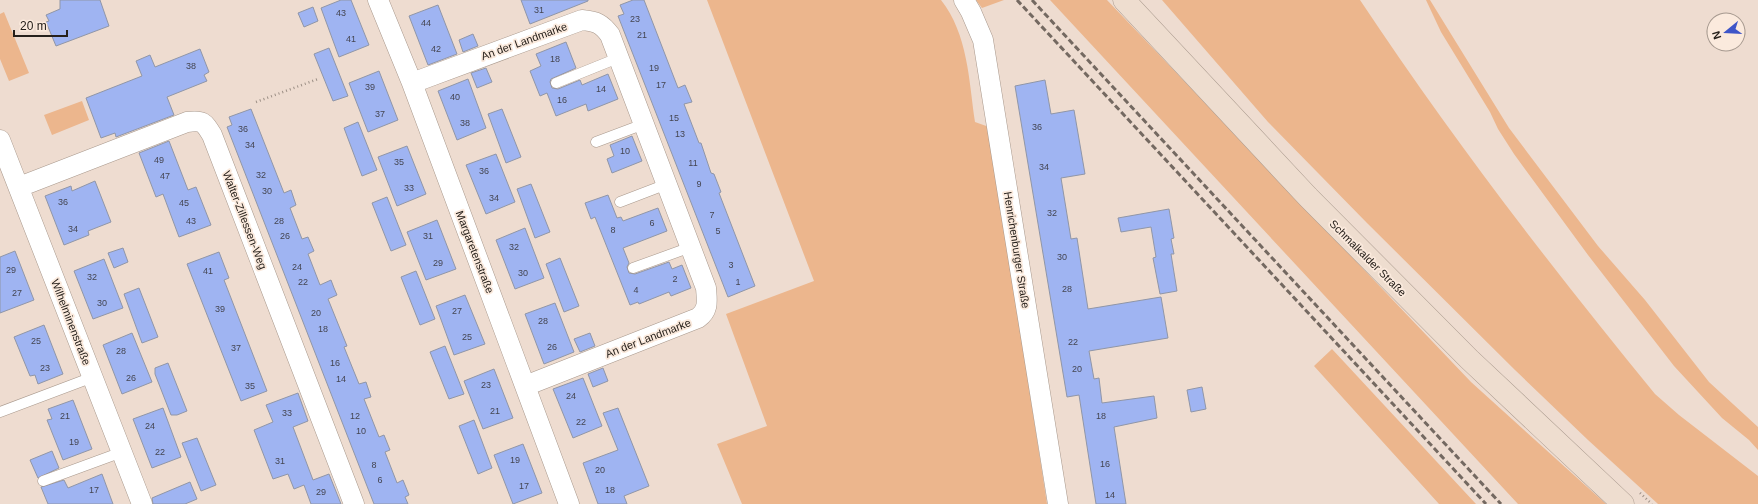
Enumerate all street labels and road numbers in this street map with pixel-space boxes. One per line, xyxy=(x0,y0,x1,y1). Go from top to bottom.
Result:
street label: An der Landmarke xyxy=(479,20,569,62)
street label: Walter-Zillessen-Weg xyxy=(221,169,269,271)
street label: Henrichenburger Straße xyxy=(1002,191,1032,309)
street label: Margaretenstraße xyxy=(454,209,496,295)
street label: Schmalkalder Straße xyxy=(1327,217,1409,299)
street label: Wilhelminenstraße xyxy=(49,277,93,367)
street label: An der Landmarke xyxy=(604,316,692,360)

